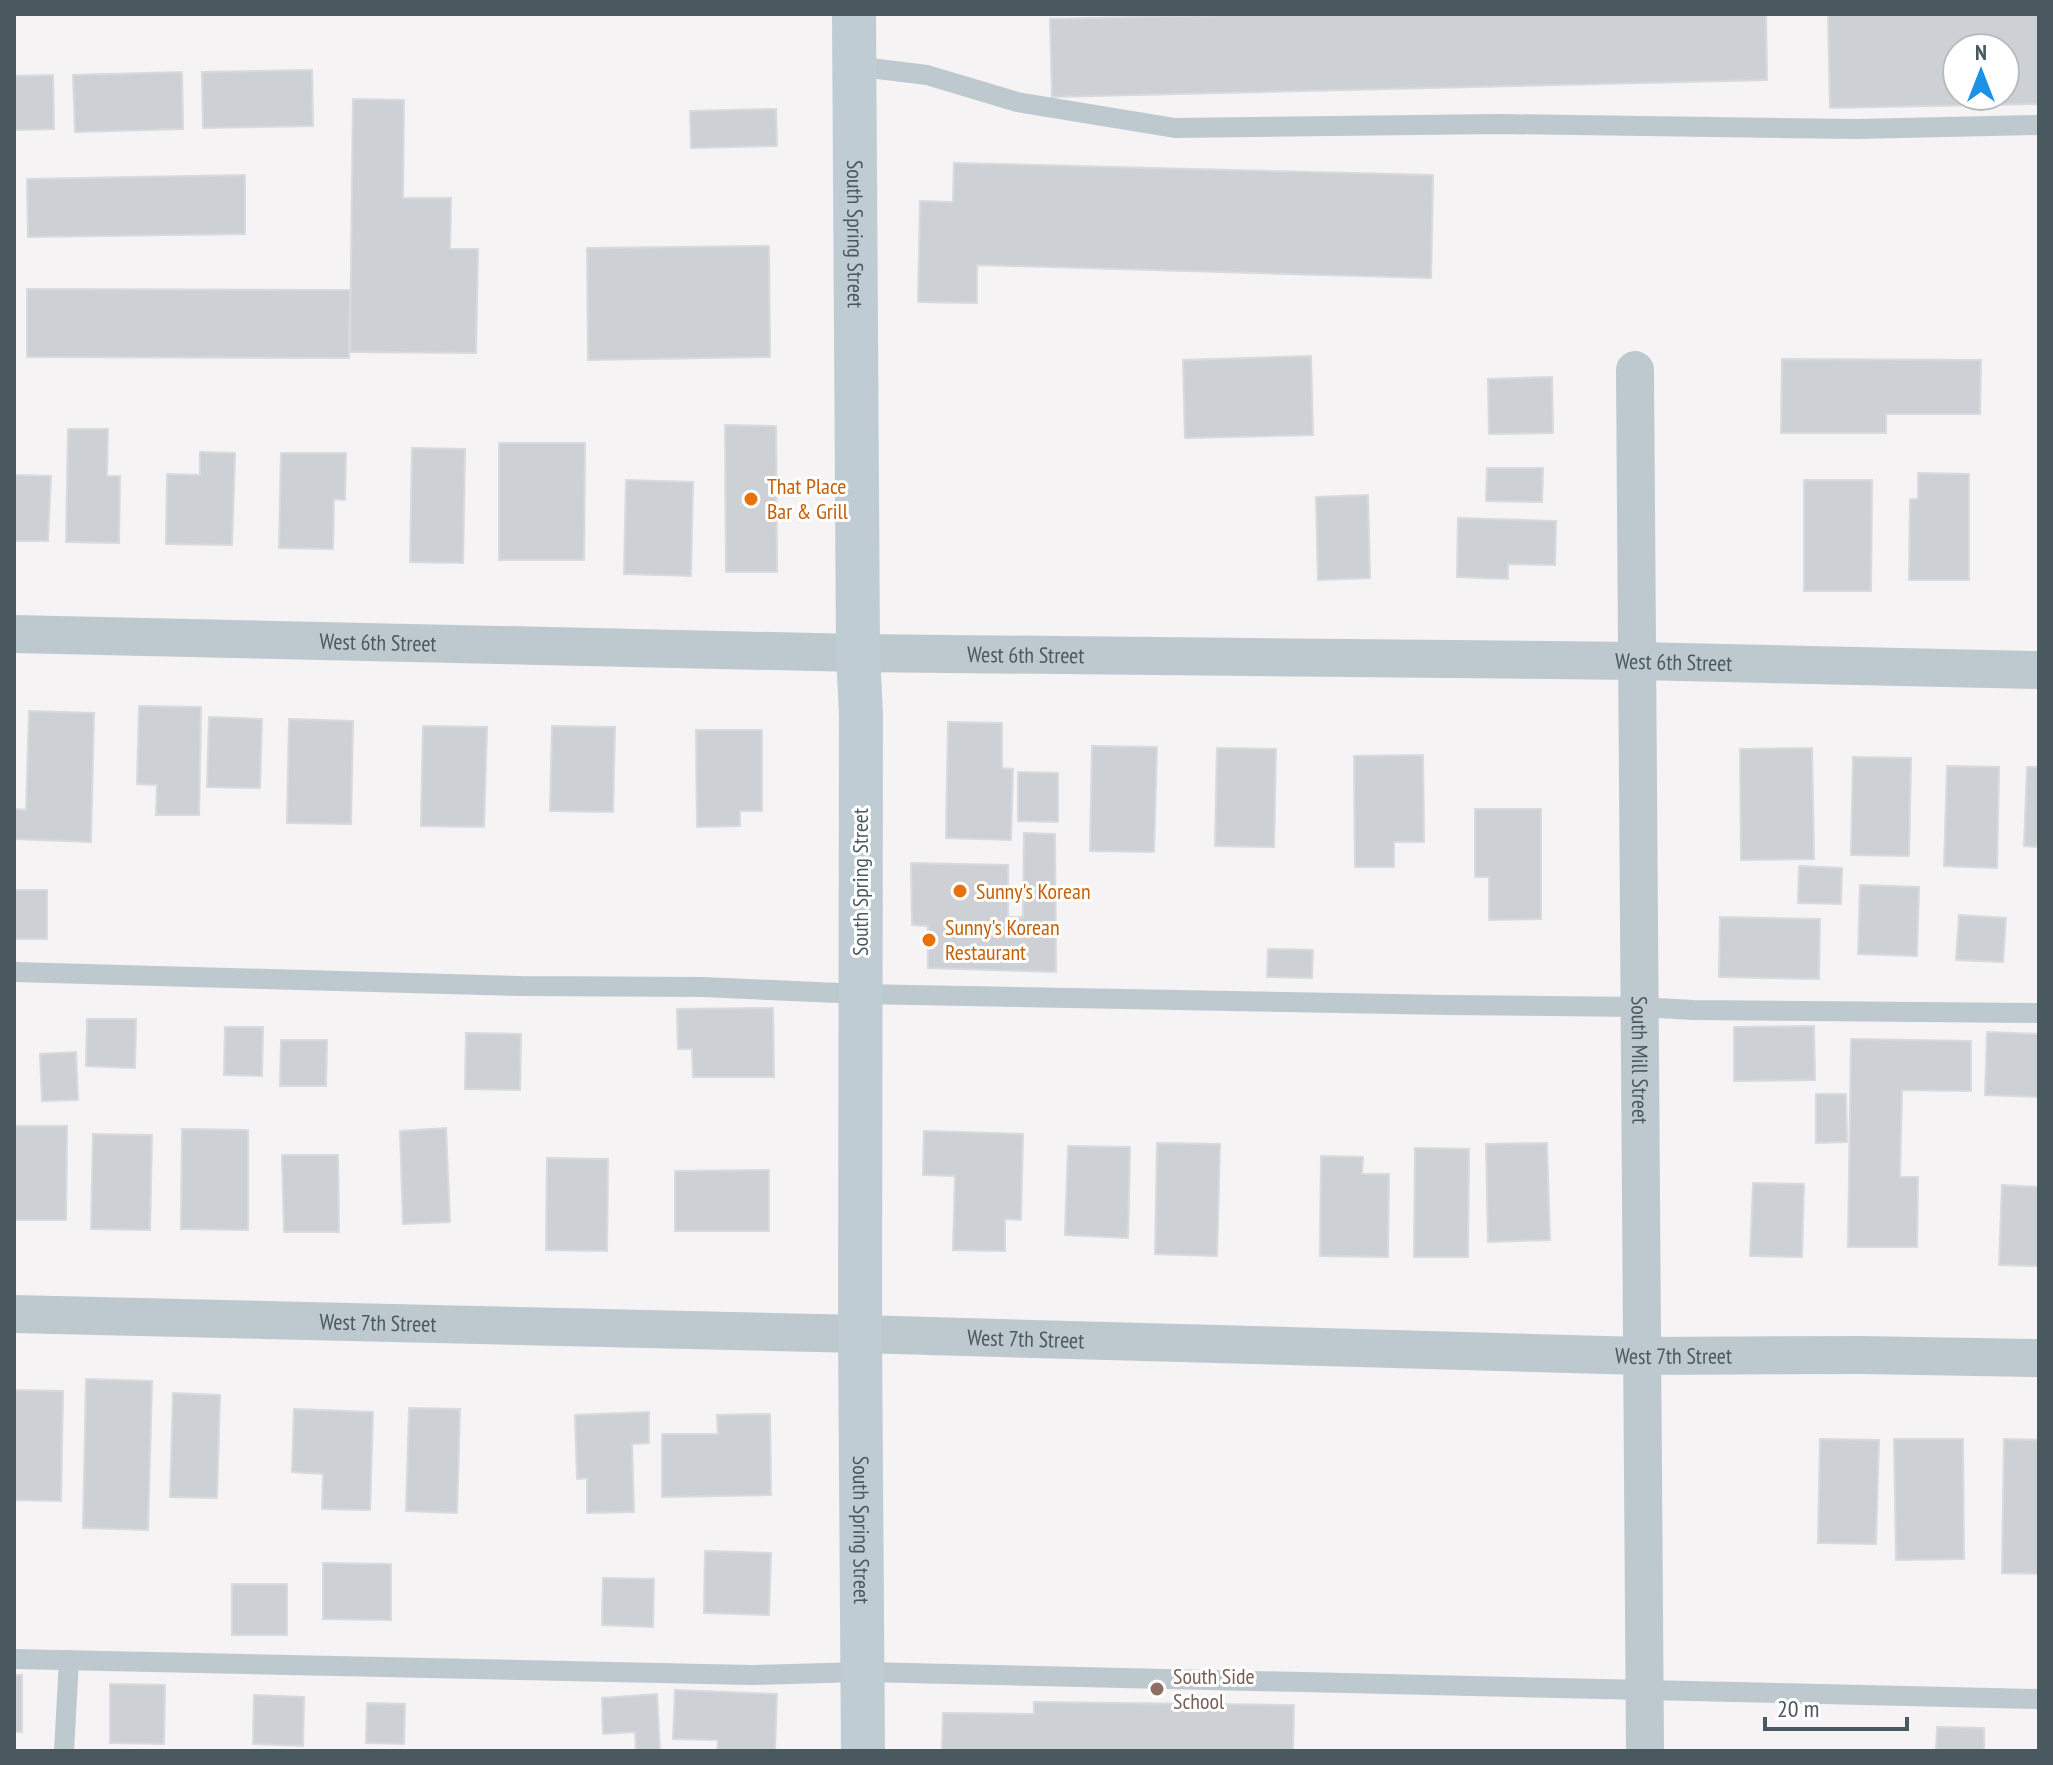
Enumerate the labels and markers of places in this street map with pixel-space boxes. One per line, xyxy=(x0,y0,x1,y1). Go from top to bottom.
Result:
place label: That Place Bar & Grill xyxy=(767,472,849,525)
marker: That Place Bar & Grill xyxy=(742,490,760,508)
place label: Sunny's Korean xyxy=(976,877,1091,905)
marker: Sunny's Korean xyxy=(951,882,969,900)
place label: Sunny's Korean Restaurant xyxy=(945,913,1060,966)
marker: Sunny's Korean Restaurant xyxy=(920,931,938,949)
place label: South Side School xyxy=(1173,1662,1255,1715)
marker: South Side School xyxy=(1148,1680,1166,1698)

